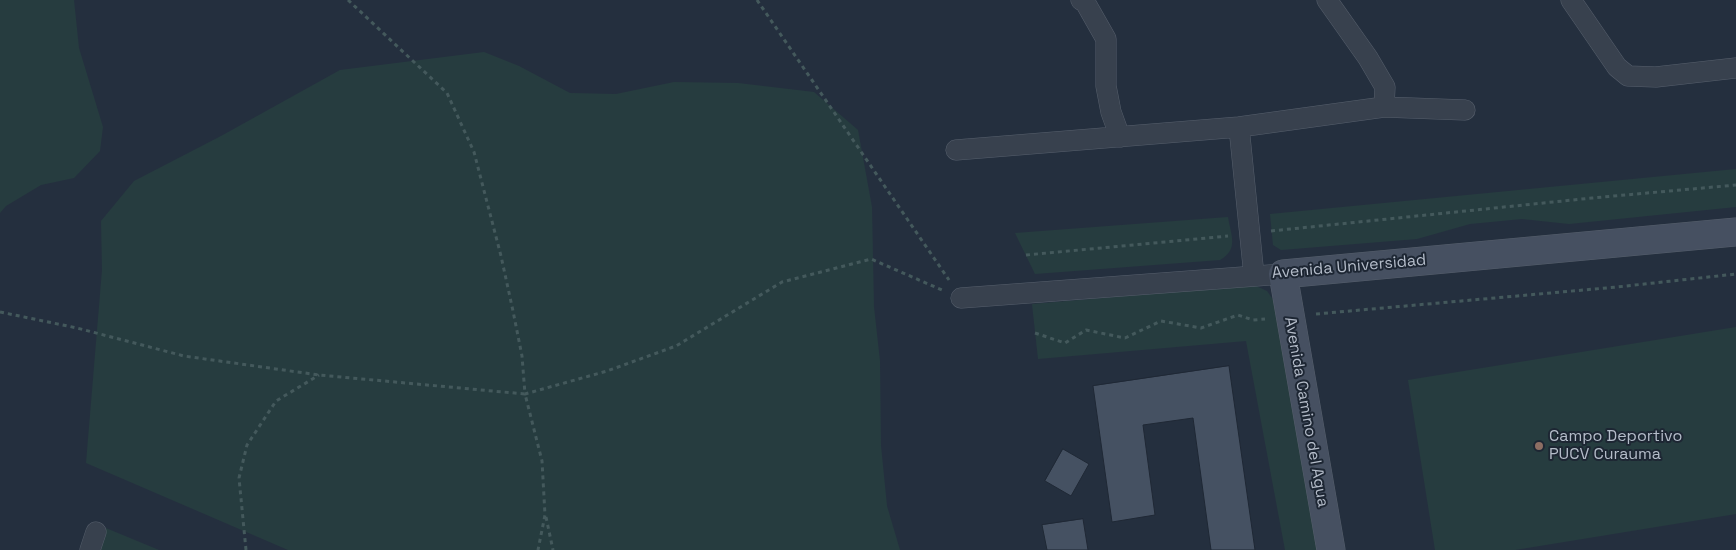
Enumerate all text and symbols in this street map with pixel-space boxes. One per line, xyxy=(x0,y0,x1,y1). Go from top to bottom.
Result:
street label: Avenida Universidad xyxy=(1271,251,1427,283)
street label: Avenida Camino del Agua xyxy=(1280,315,1332,509)
place label: Campo Deportivo PUCV Curauma xyxy=(1549,427,1682,465)
marker: Campo Deportivo PUCV Curauma xyxy=(1533,440,1545,452)

